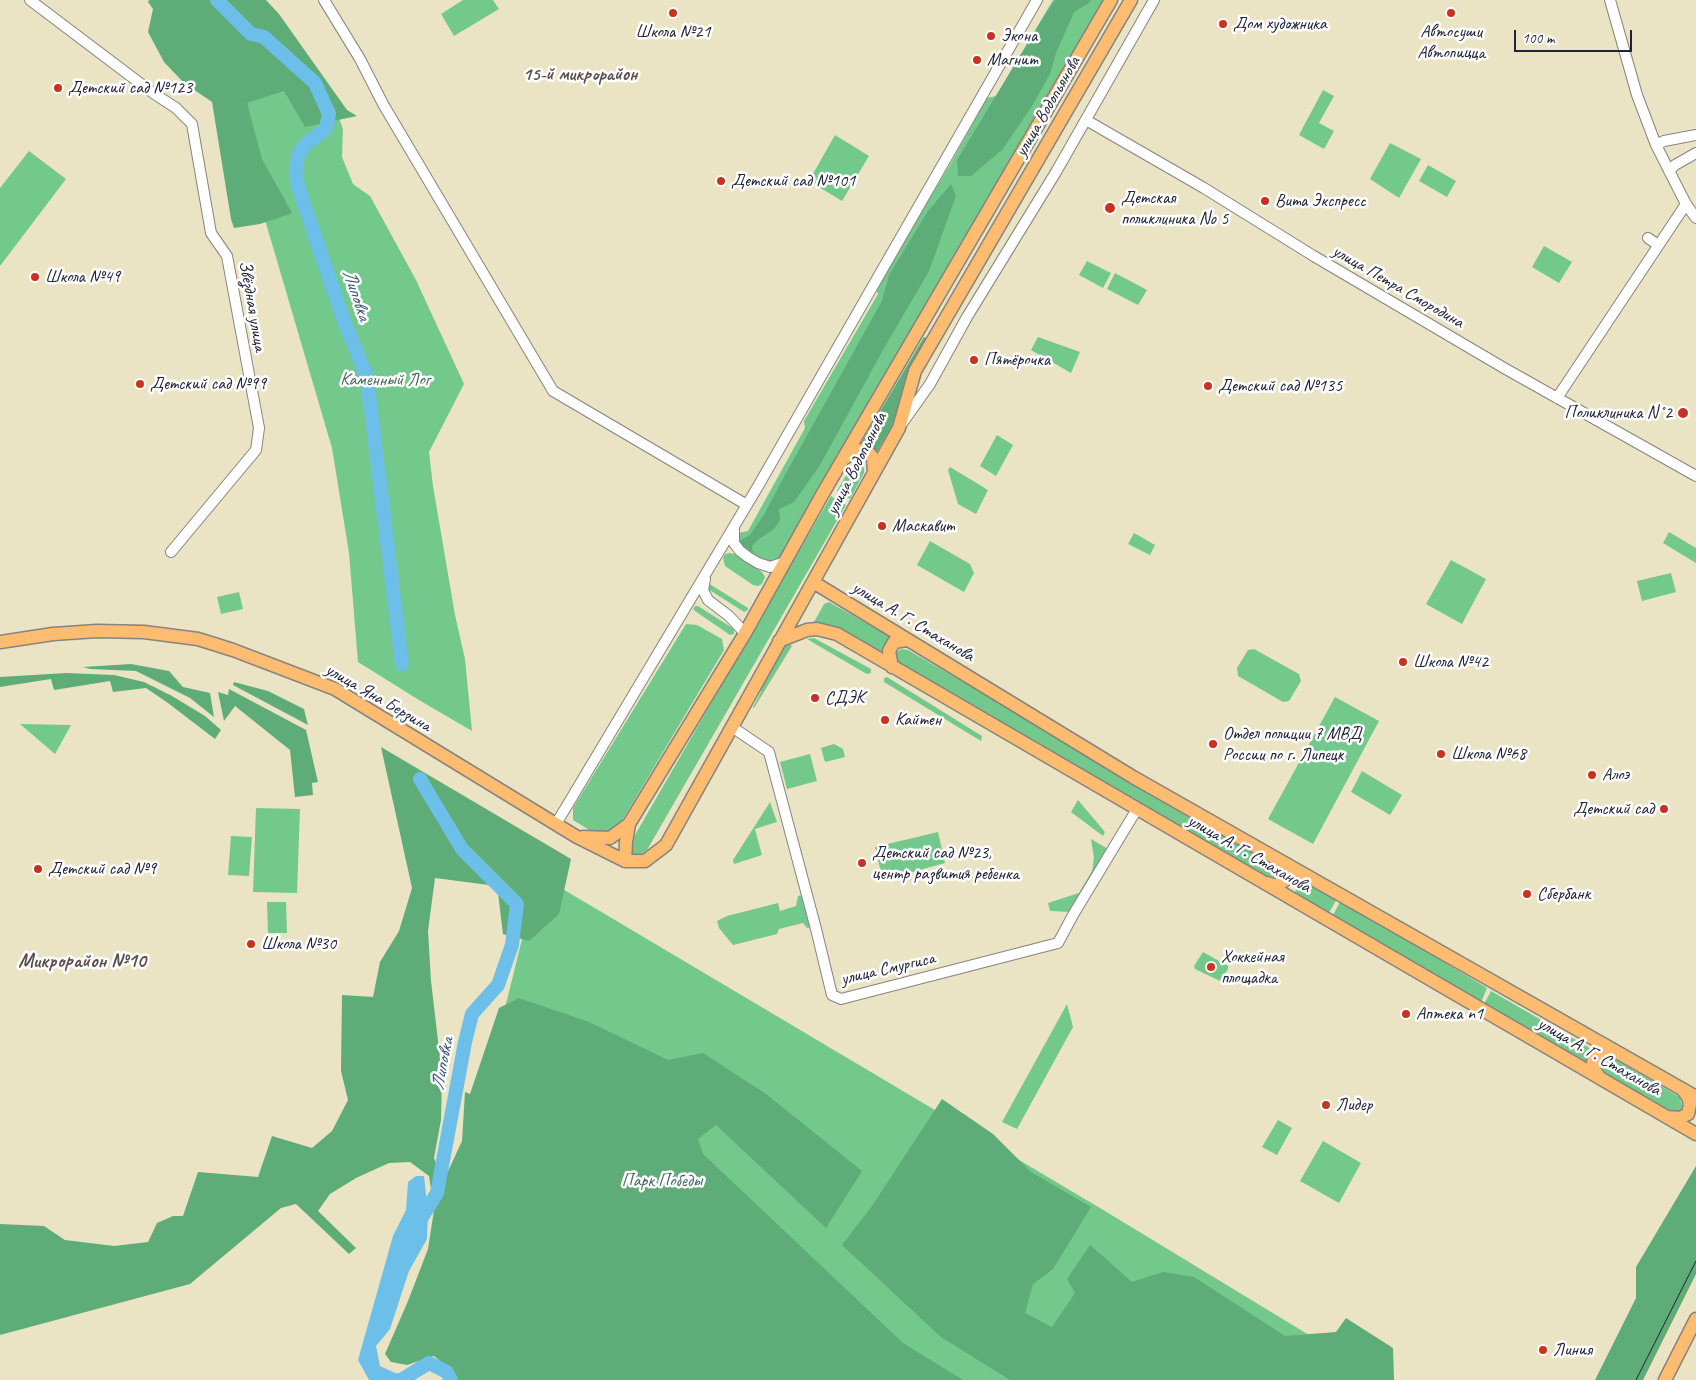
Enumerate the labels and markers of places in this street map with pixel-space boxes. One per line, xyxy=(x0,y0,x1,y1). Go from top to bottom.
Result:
marker: Школа №21 xyxy=(667,7,679,19)
marker: Автосуши Автопицца xyxy=(1445,7,1457,19)
place label: Дом художника xyxy=(1233,13,1327,35)
marker: Дом художника xyxy=(1217,18,1229,30)
place label: Школа №21 xyxy=(635,21,711,43)
place label: Автосуши Автопицца xyxy=(1417,21,1485,64)
place label: Экона xyxy=(1001,25,1037,47)
marker: Экона xyxy=(985,30,997,42)
place label: Магнит xyxy=(987,49,1038,71)
marker: Магнит xyxy=(971,54,983,66)
place label: Детский сад №123 xyxy=(68,77,192,99)
marker: Детский сад №123 xyxy=(52,82,64,94)
place label: Детский сад №101 xyxy=(731,170,855,192)
marker: Детский сад №101 xyxy=(715,175,727,187)
place label: Детская поликлиника No 5 xyxy=(1121,187,1228,230)
place label: Вита Экспресс xyxy=(1275,190,1366,212)
marker: Вита Экспресс xyxy=(1259,195,1271,207)
marker: Детская поликлиника No 5 xyxy=(1103,201,1117,215)
place label: Школа №49 xyxy=(45,266,120,288)
marker: Школа №49 xyxy=(29,271,41,283)
place label: Пятёрочка xyxy=(984,349,1050,371)
marker: Пятёрочка xyxy=(968,354,980,366)
place label: Детский сад №99 xyxy=(150,373,266,395)
place label: Детский сад №135 xyxy=(1218,375,1342,397)
marker: Детский сад №99 xyxy=(134,378,146,390)
marker: Детский сад №135 xyxy=(1202,380,1214,392)
place label: Поликлиника N˚2 xyxy=(1565,402,1672,424)
marker: Поликлиника N˚2 xyxy=(1676,406,1690,420)
place label: Маскавит xyxy=(892,515,954,537)
marker: Маскавит xyxy=(876,520,888,532)
place label: Школа №42 xyxy=(1413,651,1488,673)
marker: Школа №42 xyxy=(1397,656,1409,668)
place label: СДЭК xyxy=(825,687,864,709)
marker: СДЭК xyxy=(809,692,821,704)
place label: Кайтен xyxy=(895,709,941,731)
marker: Кайтен xyxy=(879,714,891,726)
place label: Отдел полиции 7 МВД России по г. Липецк xyxy=(1223,723,1362,766)
marker: Отдел полиции 7 МВД России по г. Липецк xyxy=(1207,738,1219,750)
place label: Школа №68 xyxy=(1451,743,1526,765)
marker: Школа №68 xyxy=(1435,748,1447,760)
place label: Алоэ xyxy=(1602,764,1629,786)
marker: Алоэ xyxy=(1586,769,1598,781)
place label: Детский сад xyxy=(1573,798,1654,820)
marker: Детский сад xyxy=(1658,803,1670,815)
place label: Детский сад №23, центр развития ребенка xyxy=(872,842,1019,884)
marker: Детский сад №23, центр развития ребенка xyxy=(856,857,868,869)
place label: Детский сад №9 xyxy=(48,858,156,880)
marker: Детский сад №9 xyxy=(32,863,44,875)
place label: Сбербанк xyxy=(1537,883,1590,905)
marker: Сбербанк xyxy=(1521,888,1533,900)
place label: Школа №30 xyxy=(261,933,336,955)
marker: Школа №30 xyxy=(245,938,257,950)
place label: Хоккейная площадка xyxy=(1221,946,1284,989)
marker: Хоккейная площадка xyxy=(1205,961,1217,973)
place label: Аптека n1 xyxy=(1416,1003,1483,1025)
marker: Аптека n1 xyxy=(1400,1008,1412,1020)
place label: Лидер xyxy=(1336,1094,1372,1116)
marker: Лидер xyxy=(1320,1099,1332,1111)
place label: Линия xyxy=(1553,1339,1592,1361)
marker: Линия xyxy=(1537,1344,1549,1356)

